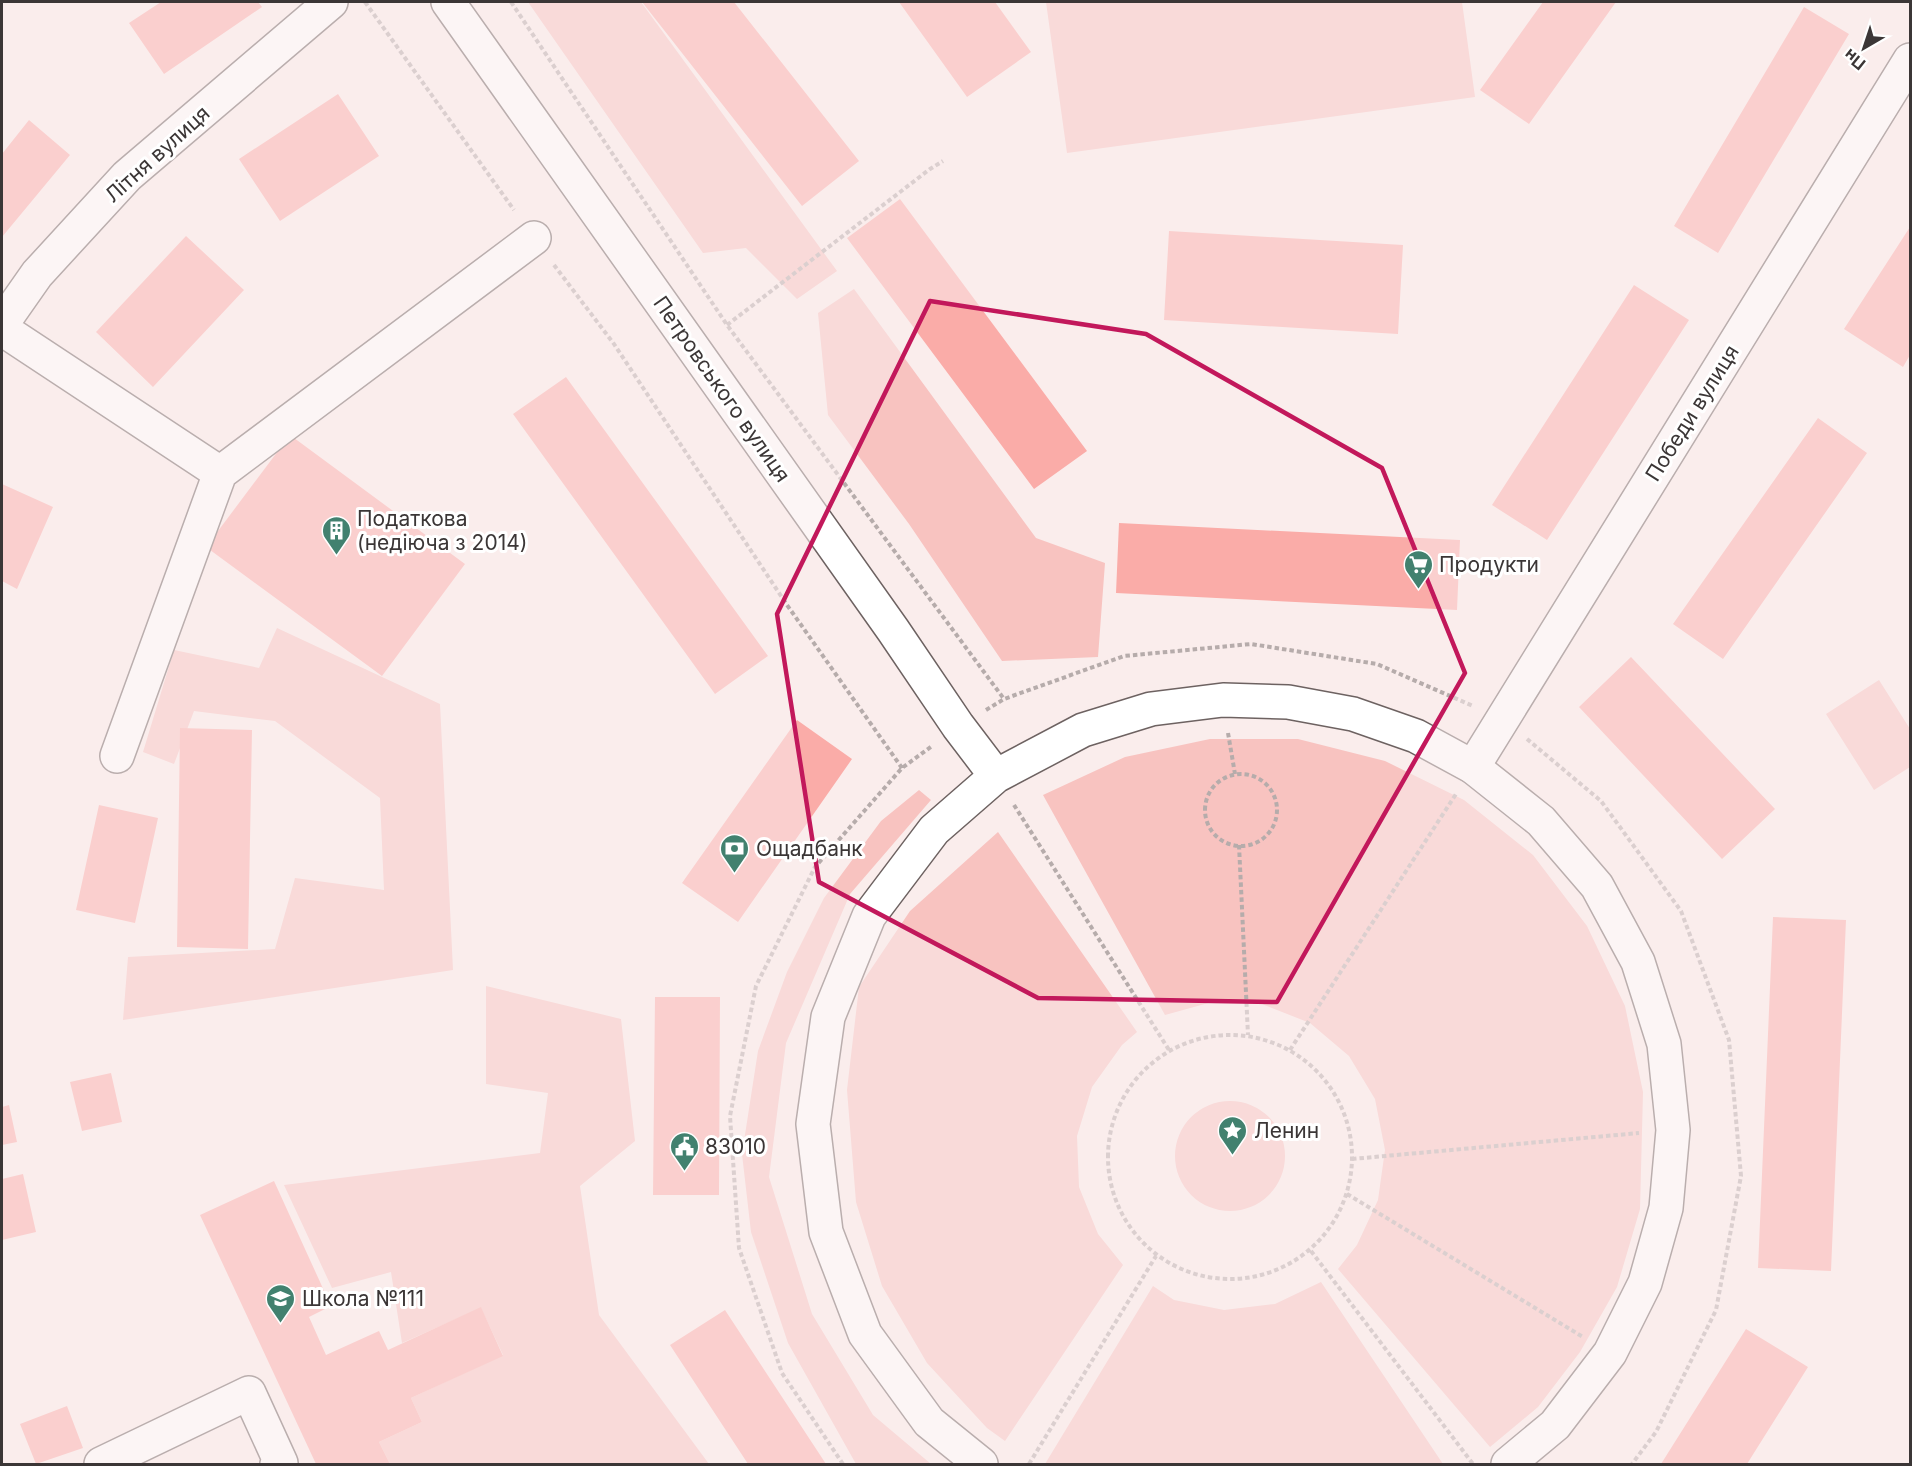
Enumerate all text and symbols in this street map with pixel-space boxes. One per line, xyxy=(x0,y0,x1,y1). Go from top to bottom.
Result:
north arrow xyxy=(1834,18,1894,78)
text: Пн xyxy=(1840,45,1869,74)
street label: Літня вулиця xyxy=(99,100,215,208)
street label: Петровського вулиця xyxy=(648,291,796,487)
street label: Победи вулиця xyxy=(1640,340,1744,486)
place label: Податкова (недіюча з 2014) xyxy=(357,506,527,555)
building icon: Податкова (недіюча з 2014) xyxy=(320,514,352,556)
supermarket icon: Продукти xyxy=(1402,548,1434,590)
place label: Продукти xyxy=(1439,552,1539,577)
bank icon: Ощадбанк xyxy=(719,832,751,874)
place label: Ощадбанк xyxy=(756,836,863,861)
place icon: Ленин xyxy=(1217,1114,1249,1156)
place label: Ленин xyxy=(1254,1118,1319,1143)
public building icon: 83010 xyxy=(668,1130,700,1172)
place label: 83010 xyxy=(705,1134,766,1159)
school or university icon: Школа №111 xyxy=(265,1282,297,1324)
place label: Школа №111 xyxy=(302,1286,424,1311)

